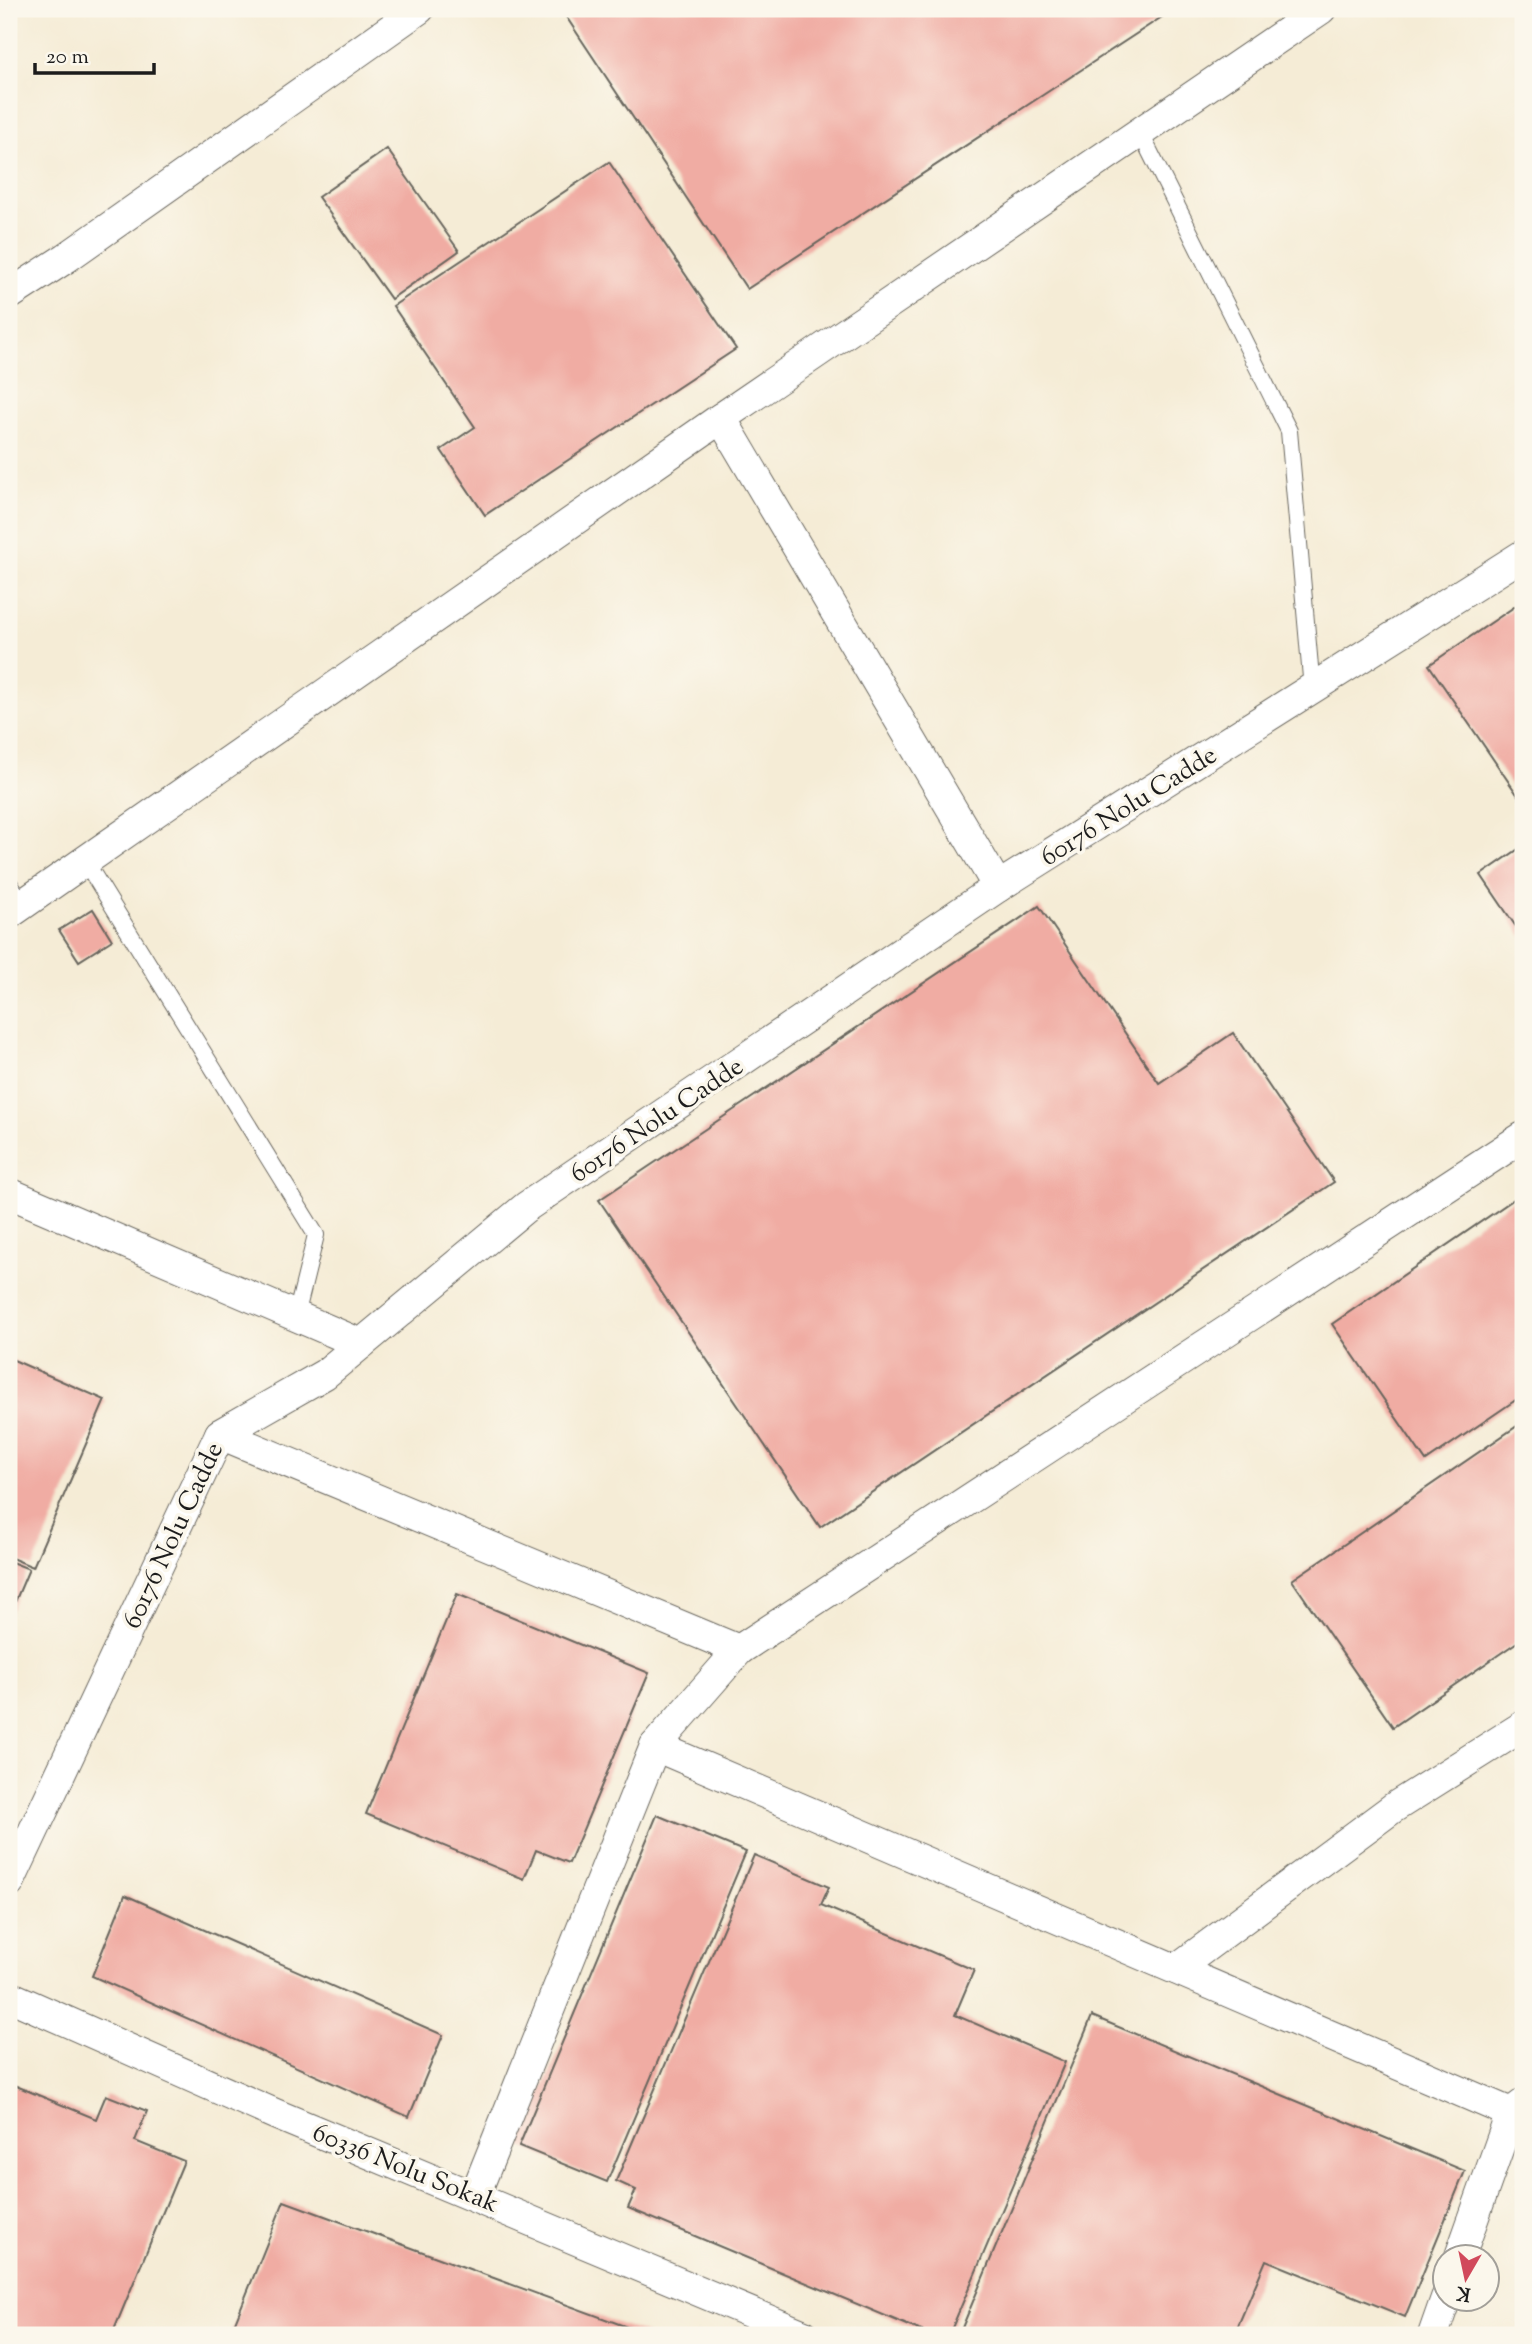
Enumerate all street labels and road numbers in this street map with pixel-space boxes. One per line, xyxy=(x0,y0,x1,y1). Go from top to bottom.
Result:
street label: 60176 Nolu Cadde xyxy=(1034,738,1225,876)
street label: 60176 Nolu Cadde xyxy=(563,1049,751,1193)
street label: 60176 Nolu Cadde xyxy=(115,1437,234,1635)
street label: 60336 Nolu Sokak xyxy=(306,2115,504,2224)

